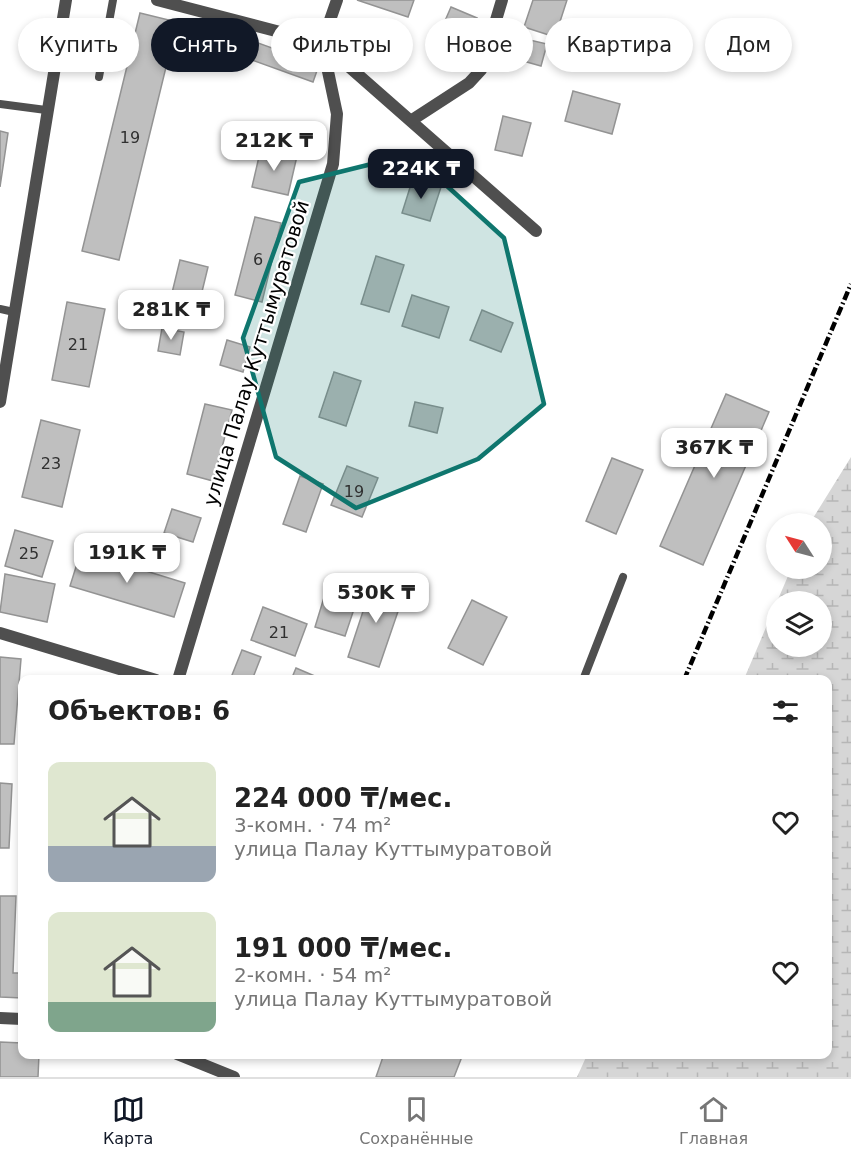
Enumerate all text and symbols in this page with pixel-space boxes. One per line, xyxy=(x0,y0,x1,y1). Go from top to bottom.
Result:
chip: Купить xyxy=(18,18,139,72)
chip: Снять xyxy=(151,18,259,72)
chip: Фильтры xyxy=(271,18,413,72)
chip: Новое xyxy=(425,18,533,72)
chip: Квартира xyxy=(545,18,693,72)
chip: Дом xyxy=(705,18,792,72)
pin: 212K ₸ xyxy=(225,121,323,172)
house number: 19 xyxy=(120,128,140,147)
text: 212K ₸ xyxy=(235,128,313,152)
pin: 224K ₸ xyxy=(372,149,470,200)
text: 224K ₸ xyxy=(382,156,460,180)
street label: улица Палау Куттымуратовой xyxy=(198,197,314,509)
house number: 6 xyxy=(253,250,263,269)
pin: 281K ₸ xyxy=(122,290,220,341)
text: 281K ₸ xyxy=(132,297,210,321)
house number: 21 xyxy=(68,335,88,354)
pin: 367K ₸ xyxy=(665,428,763,479)
text: 367K ₸ xyxy=(675,435,753,459)
house number: 23 xyxy=(41,454,61,473)
house number: 19 xyxy=(344,482,364,501)
north arrow xyxy=(766,513,832,579)
map controls xyxy=(766,513,832,657)
pin: 191K ₸ xyxy=(78,533,176,584)
text: 191K ₸ xyxy=(88,540,166,564)
house number: 25 xyxy=(19,544,39,563)
pin: 530K ₸ xyxy=(327,573,425,624)
text: 530K ₸ xyxy=(337,580,415,604)
button: layers xyxy=(766,591,832,657)
house number: 21 xyxy=(269,623,289,642)
icon: filters xyxy=(769,695,802,728)
text: Объектов: 6 xyxy=(48,696,230,726)
text: 224 000 ₸/мес. xyxy=(234,783,452,813)
icon: home xyxy=(96,786,168,858)
icon: heart xyxy=(769,806,802,839)
text: 3-комн. · 74 m² xyxy=(234,813,391,837)
text: улица Палау Куттымуратовой xyxy=(234,837,552,861)
text: 191 000 ₸/мес. xyxy=(234,933,452,963)
icon: home xyxy=(96,936,168,1008)
icon: heart xyxy=(769,956,802,989)
text: 2-комн. · 54 m² xyxy=(234,963,391,987)
text: улица Палау Куттымуратовой xyxy=(234,987,552,1011)
tab: Карта xyxy=(103,1093,153,1148)
tab: Сохранённые xyxy=(359,1093,473,1148)
tab: Главная xyxy=(679,1093,748,1148)

